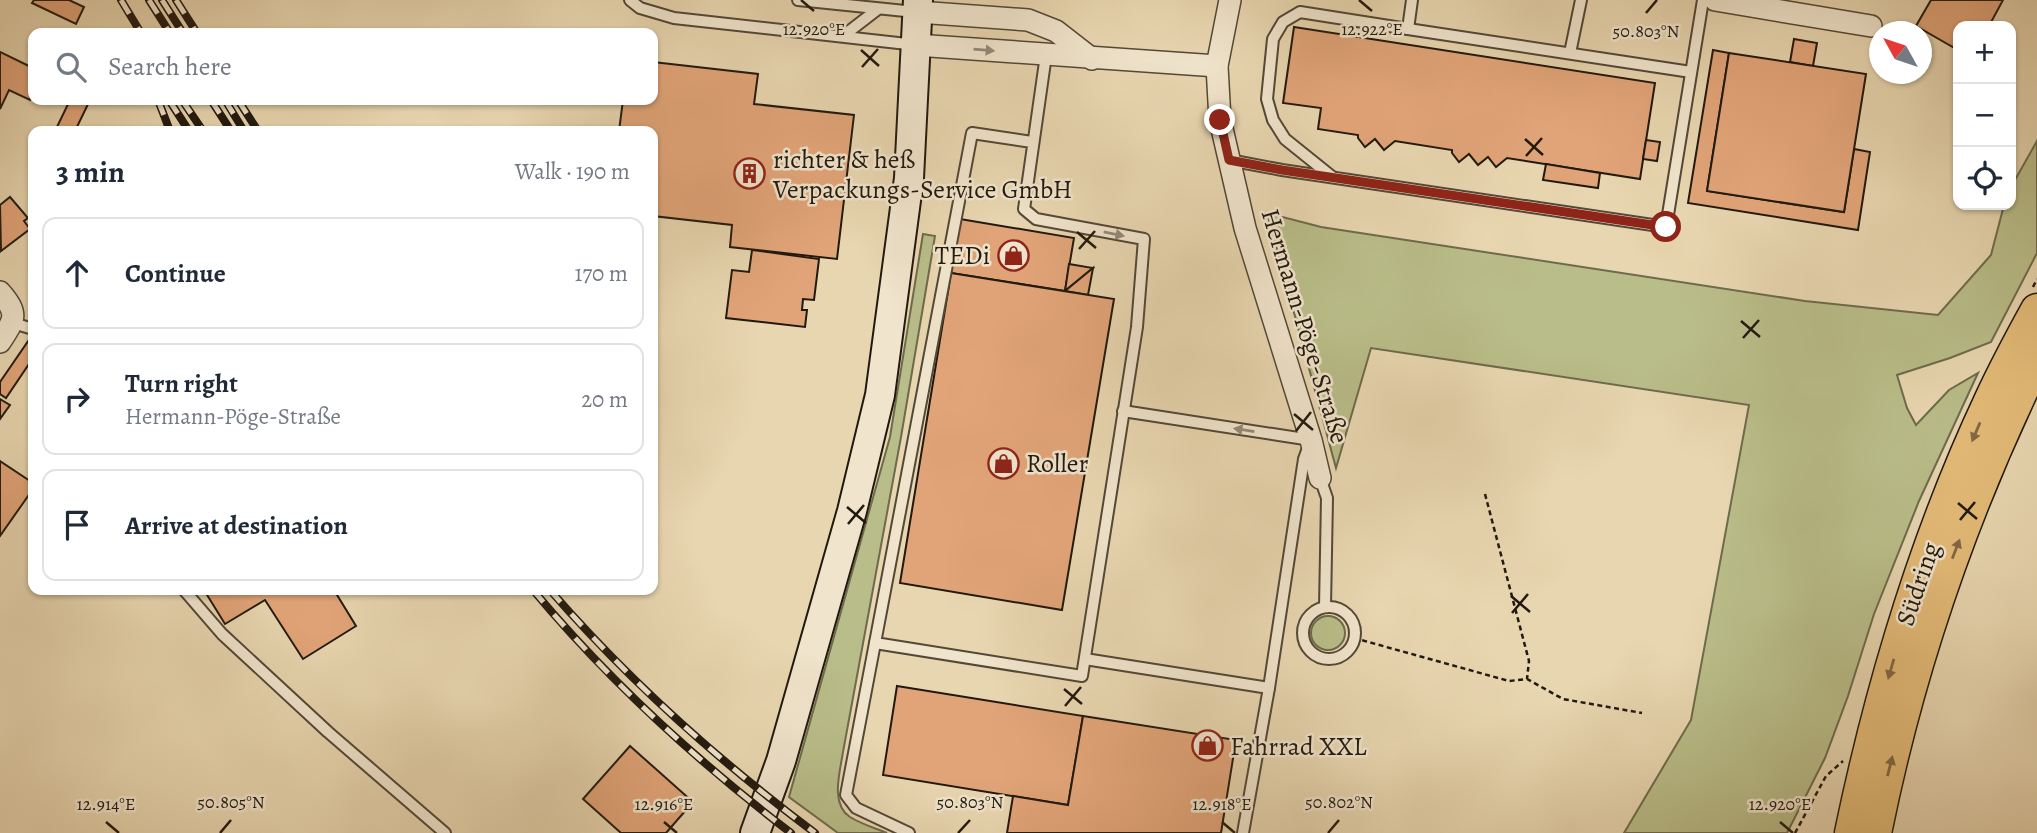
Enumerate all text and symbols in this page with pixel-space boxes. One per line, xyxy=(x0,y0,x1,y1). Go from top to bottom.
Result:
text: 12.920°E xyxy=(783,17,845,41)
text: 12.922°E xyxy=(1341,17,1403,41)
text: 50.803°N xyxy=(1612,19,1680,43)
north arrow xyxy=(1869,21,1932,84)
map controls xyxy=(1953,21,2016,210)
button: + xyxy=(1953,21,2016,84)
search box xyxy=(28,28,658,105)
one-way arrow xyxy=(974,45,996,56)
icon: search xyxy=(52,48,90,86)
text: Search here xyxy=(108,49,232,84)
button: − xyxy=(1953,84,2016,147)
route end xyxy=(1204,104,1235,135)
place label: richter & heß Verpackungs-Service GmbH xyxy=(772,142,1072,207)
button: locate xyxy=(1953,147,2016,210)
text: 3 min xyxy=(56,152,125,192)
text: Walk · 190 m xyxy=(515,156,630,187)
building icon: richter & heß Verpackungs-Service GmbH xyxy=(733,157,767,191)
street label: Hermann-Pöge-Straße xyxy=(1253,204,1357,448)
route start xyxy=(1650,211,1681,242)
one-way arrow xyxy=(1103,228,1125,239)
place label: TEDi xyxy=(935,238,990,273)
shop icon: TEDi xyxy=(996,238,1030,272)
icon: ahead xyxy=(58,254,96,292)
text: Continue xyxy=(125,256,226,291)
text: 170 m xyxy=(575,258,628,289)
text: Turn right xyxy=(125,366,238,401)
icon: right xyxy=(58,380,96,418)
text: 20 m xyxy=(581,384,628,415)
text: Hermann-Pöge-Straße xyxy=(125,401,341,432)
one-way arrow xyxy=(1970,422,1982,442)
one-way arrow xyxy=(1232,424,1254,435)
shop icon: Roller xyxy=(986,446,1020,480)
place label: Roller xyxy=(1026,446,1088,481)
icon: arrive xyxy=(58,506,96,544)
text: Arrive at destination xyxy=(125,508,348,543)
street label: Südring xyxy=(1887,537,1949,631)
one-way arrow xyxy=(1951,538,1962,559)
one-way arrow xyxy=(1885,658,1896,680)
shop icon: Fahrrad XXL xyxy=(1190,729,1224,763)
place label: Fahrrad XXL xyxy=(1230,729,1367,764)
one-way arrow xyxy=(1885,755,1896,777)
text: 50.805°N xyxy=(197,790,265,814)
text: 50.803°N xyxy=(936,790,1004,814)
text: 50.802°N xyxy=(1305,790,1373,814)
text: 12.914°E xyxy=(77,792,135,816)
text: 12.916°E xyxy=(635,792,693,816)
text: 12.918°E xyxy=(1192,792,1252,816)
text: 12.920°E xyxy=(1749,792,1811,816)

